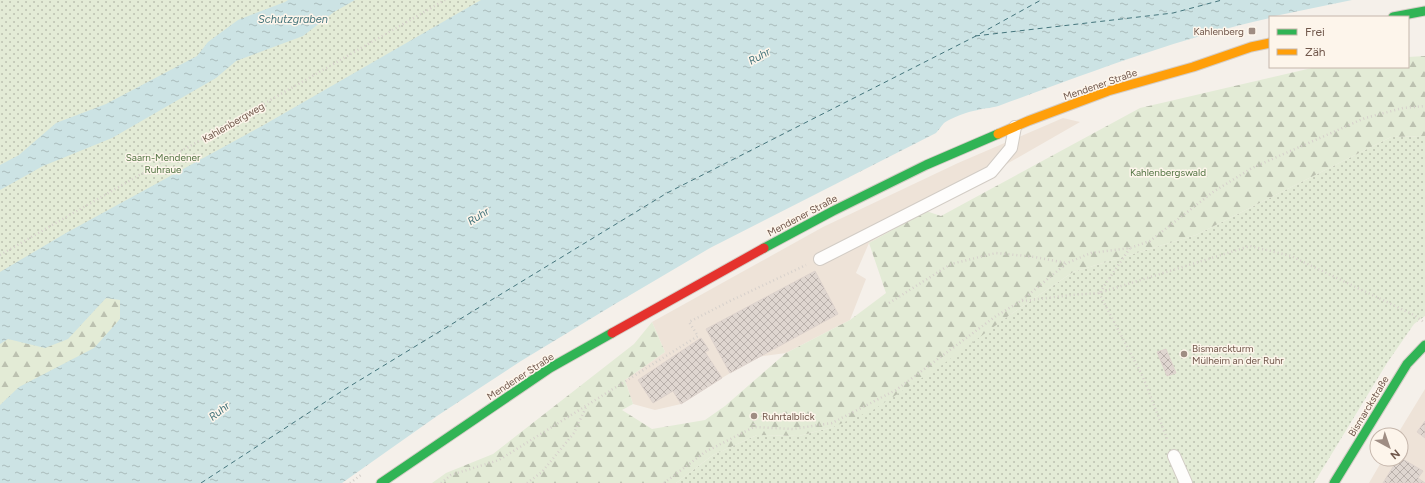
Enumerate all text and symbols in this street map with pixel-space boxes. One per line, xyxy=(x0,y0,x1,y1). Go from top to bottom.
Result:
water label: Schutzgraben xyxy=(258,13,328,26)
legend xyxy=(1269,16,1409,68)
place label: Kahlenberg xyxy=(1193,25,1244,38)
text: Frei xyxy=(1305,25,1325,39)
marker: Kahlenberg xyxy=(1247,26,1257,36)
water label: Ruhr xyxy=(746,45,774,68)
text: Zäh xyxy=(1305,45,1326,59)
street label: Mendener Straße xyxy=(1062,66,1139,103)
street label: Kahlenbergweg xyxy=(200,99,267,145)
park label: Saarn-Mendener Ruhraue xyxy=(126,151,201,176)
park label: Kahlenbergswald xyxy=(1130,166,1206,179)
street label: Mendener Straße xyxy=(765,191,840,239)
water label: Ruhr xyxy=(465,204,492,228)
place label: Bismarckturm Mülheim an der Ruhr xyxy=(1192,342,1284,367)
marker: Bismarckturm Mülheim an der Ruhr xyxy=(1179,349,1189,359)
street label: Mendener Straße xyxy=(484,350,557,403)
street label: Bismarckstraße xyxy=(1345,373,1392,439)
water label: Ruhr xyxy=(206,398,233,424)
place label: Ruhrtalblick xyxy=(762,410,815,423)
marker: Ruhrtalblick xyxy=(749,411,759,421)
north arrow xyxy=(1369,427,1409,467)
text: N xyxy=(1388,447,1403,462)

